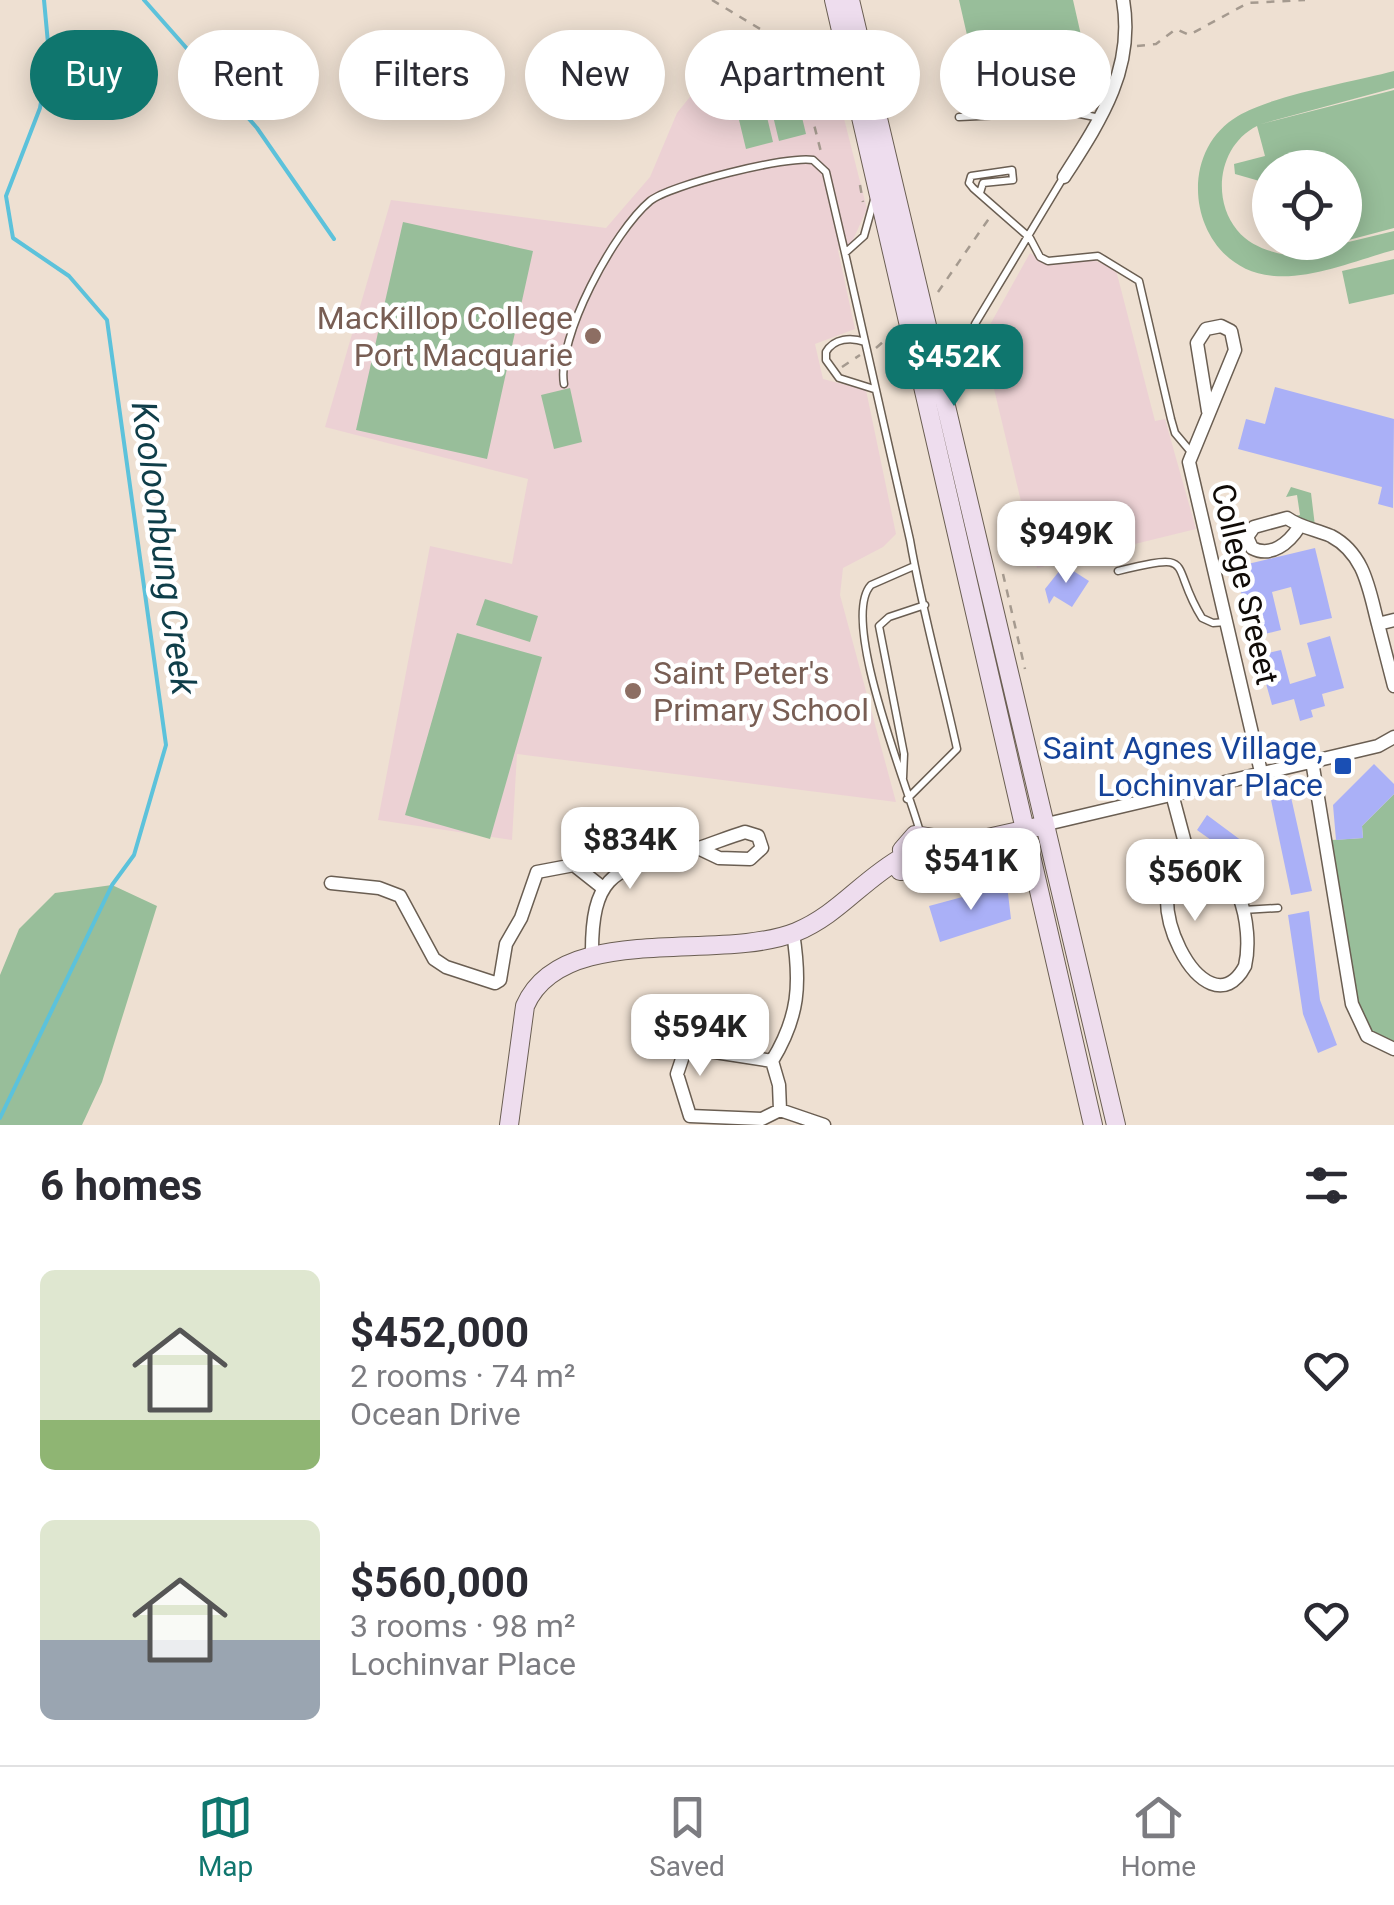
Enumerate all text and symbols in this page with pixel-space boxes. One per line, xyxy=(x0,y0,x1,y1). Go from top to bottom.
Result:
chip: Buy xyxy=(30,30,158,120)
chip: Rent xyxy=(178,30,319,120)
chip: Filters xyxy=(339,30,505,120)
chip: New xyxy=(525,30,665,120)
chip: Apartment xyxy=(685,30,920,120)
chip: House xyxy=(940,30,1111,120)
map controls xyxy=(1252,150,1362,260)
button: locate xyxy=(1252,150,1362,260)
place label: MacKillop College Port Macquarie xyxy=(317,299,573,374)
pin: $452K xyxy=(884,324,1024,409)
marker: MacKillop College Port Macquarie xyxy=(582,325,604,347)
text: $452K xyxy=(907,337,1001,375)
water label: Kooloonbung Creek xyxy=(123,399,205,698)
street label: College Sreeet xyxy=(1203,480,1287,688)
pin: $949K xyxy=(996,501,1136,586)
text: $949K xyxy=(1019,514,1113,552)
place label: Saint Peter's Primary School xyxy=(653,654,869,729)
marker: Saint Peter's Primary School xyxy=(622,680,644,702)
place label: Saint Agnes Village, Lochinvar Place xyxy=(1042,729,1323,804)
marker: Saint Agnes Village, Lochinvar Place xyxy=(1332,755,1354,777)
pin: $834K xyxy=(560,807,700,892)
text: $834K xyxy=(583,820,677,858)
pin: $541K xyxy=(901,828,1041,913)
pin: $560K xyxy=(1125,839,1265,924)
text: $541K xyxy=(924,841,1018,879)
text: $560K xyxy=(1148,852,1242,890)
pin: $594K xyxy=(630,994,770,1079)
text: $594K xyxy=(653,1007,747,1045)
icon: filters xyxy=(1299,1158,1354,1213)
text: 6 homes xyxy=(40,1161,202,1210)
text: $452,000 xyxy=(350,1308,529,1357)
icon: home xyxy=(120,1310,240,1430)
icon: heart xyxy=(1299,1343,1354,1398)
text: 2 rooms · 74 m² xyxy=(350,1357,575,1395)
text: Ocean Drive xyxy=(350,1395,521,1433)
text: $560,000 xyxy=(350,1558,529,1607)
icon: home xyxy=(120,1560,240,1680)
icon: heart xyxy=(1299,1593,1354,1648)
text: 3 rooms · 98 m² xyxy=(350,1607,575,1645)
text: Lochinvar Place xyxy=(350,1645,576,1683)
tab: Map xyxy=(198,1790,253,1883)
tab: Saved xyxy=(649,1790,725,1883)
tab: Home xyxy=(1121,1790,1196,1883)

